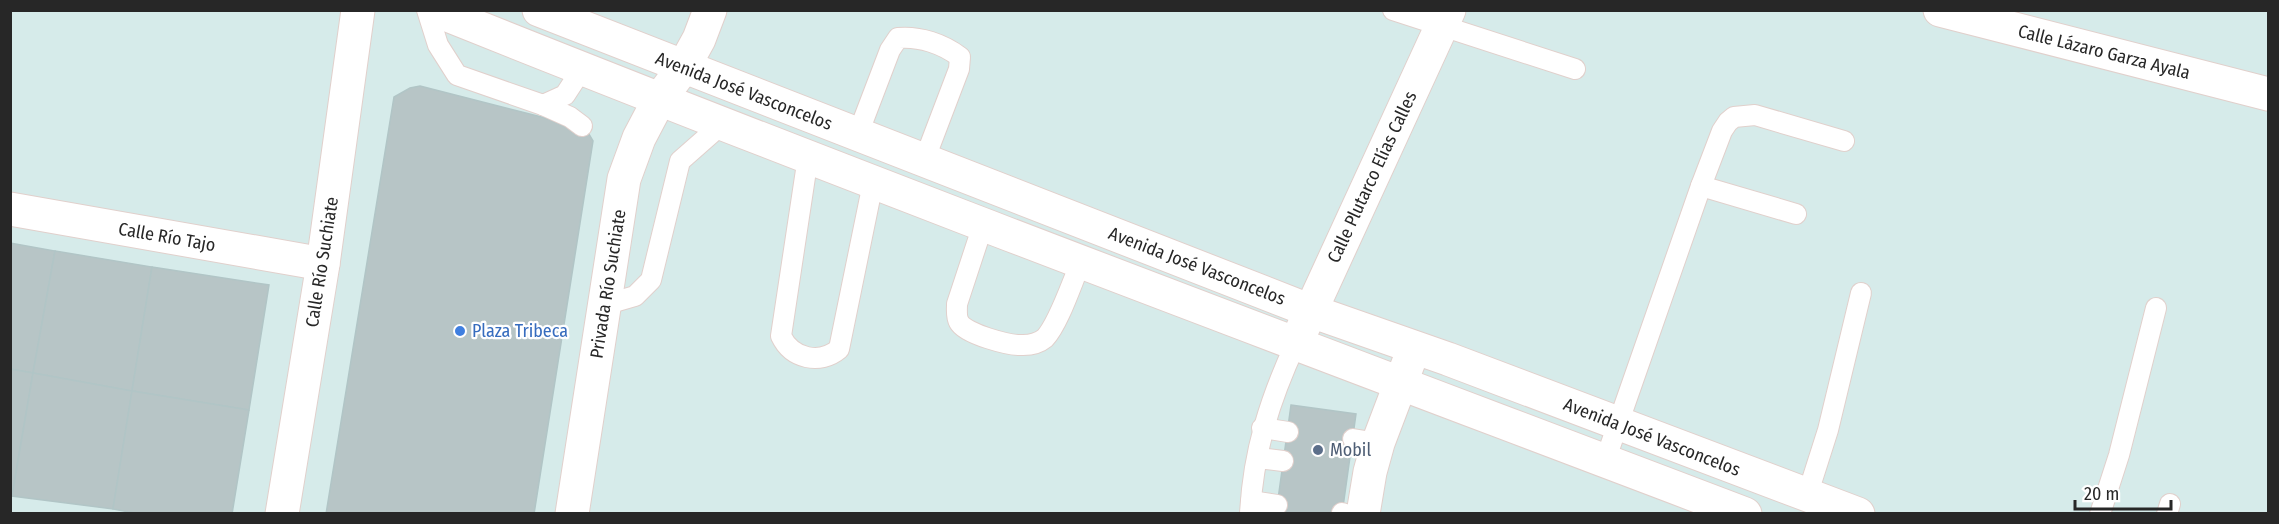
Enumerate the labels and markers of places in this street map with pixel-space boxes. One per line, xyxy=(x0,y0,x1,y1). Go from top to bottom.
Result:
place label: Plaza Tribeca xyxy=(472,320,568,342)
marker: Plaza Tribeca xyxy=(453,324,467,338)
place label: Mobil xyxy=(1330,439,1371,461)
marker: Mobil xyxy=(1311,443,1325,457)

